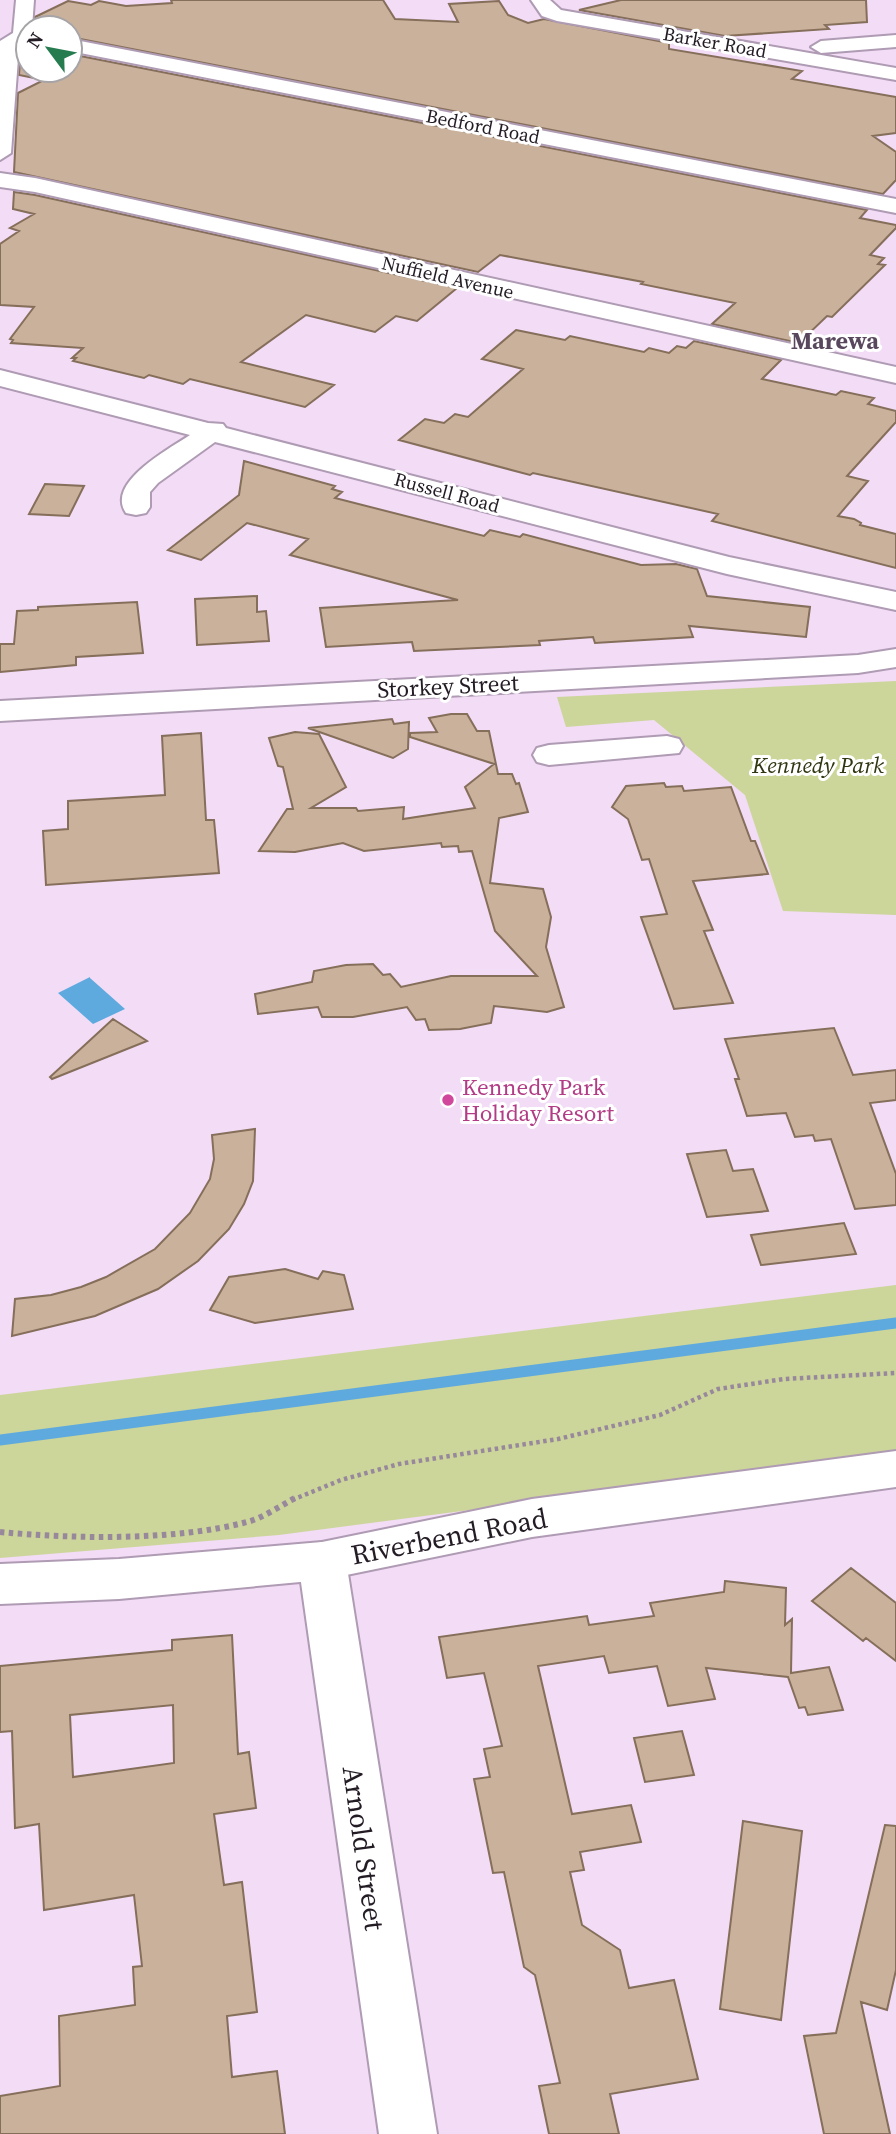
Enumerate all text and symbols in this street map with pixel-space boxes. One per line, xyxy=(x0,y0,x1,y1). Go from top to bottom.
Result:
north arrow xyxy=(14,14,84,84)
street label: Barker Road xyxy=(661,20,769,64)
text: N xyxy=(20,27,49,53)
street label: Bedford Road xyxy=(424,102,542,150)
street label: Nuffield Avenue xyxy=(379,249,517,305)
district label: Marewa xyxy=(791,324,879,357)
street label: Russell Road xyxy=(391,465,503,519)
street label: Storkey Street xyxy=(377,666,520,706)
park label: Kennedy Park xyxy=(751,749,884,781)
place label: Kennedy Park Holiday Resort xyxy=(462,1071,614,1129)
marker: Kennedy Park Holiday Resort xyxy=(440,1092,456,1108)
street label: Riverbend Road xyxy=(348,1498,550,1574)
street label: Arnold Street xyxy=(334,1763,394,1934)

